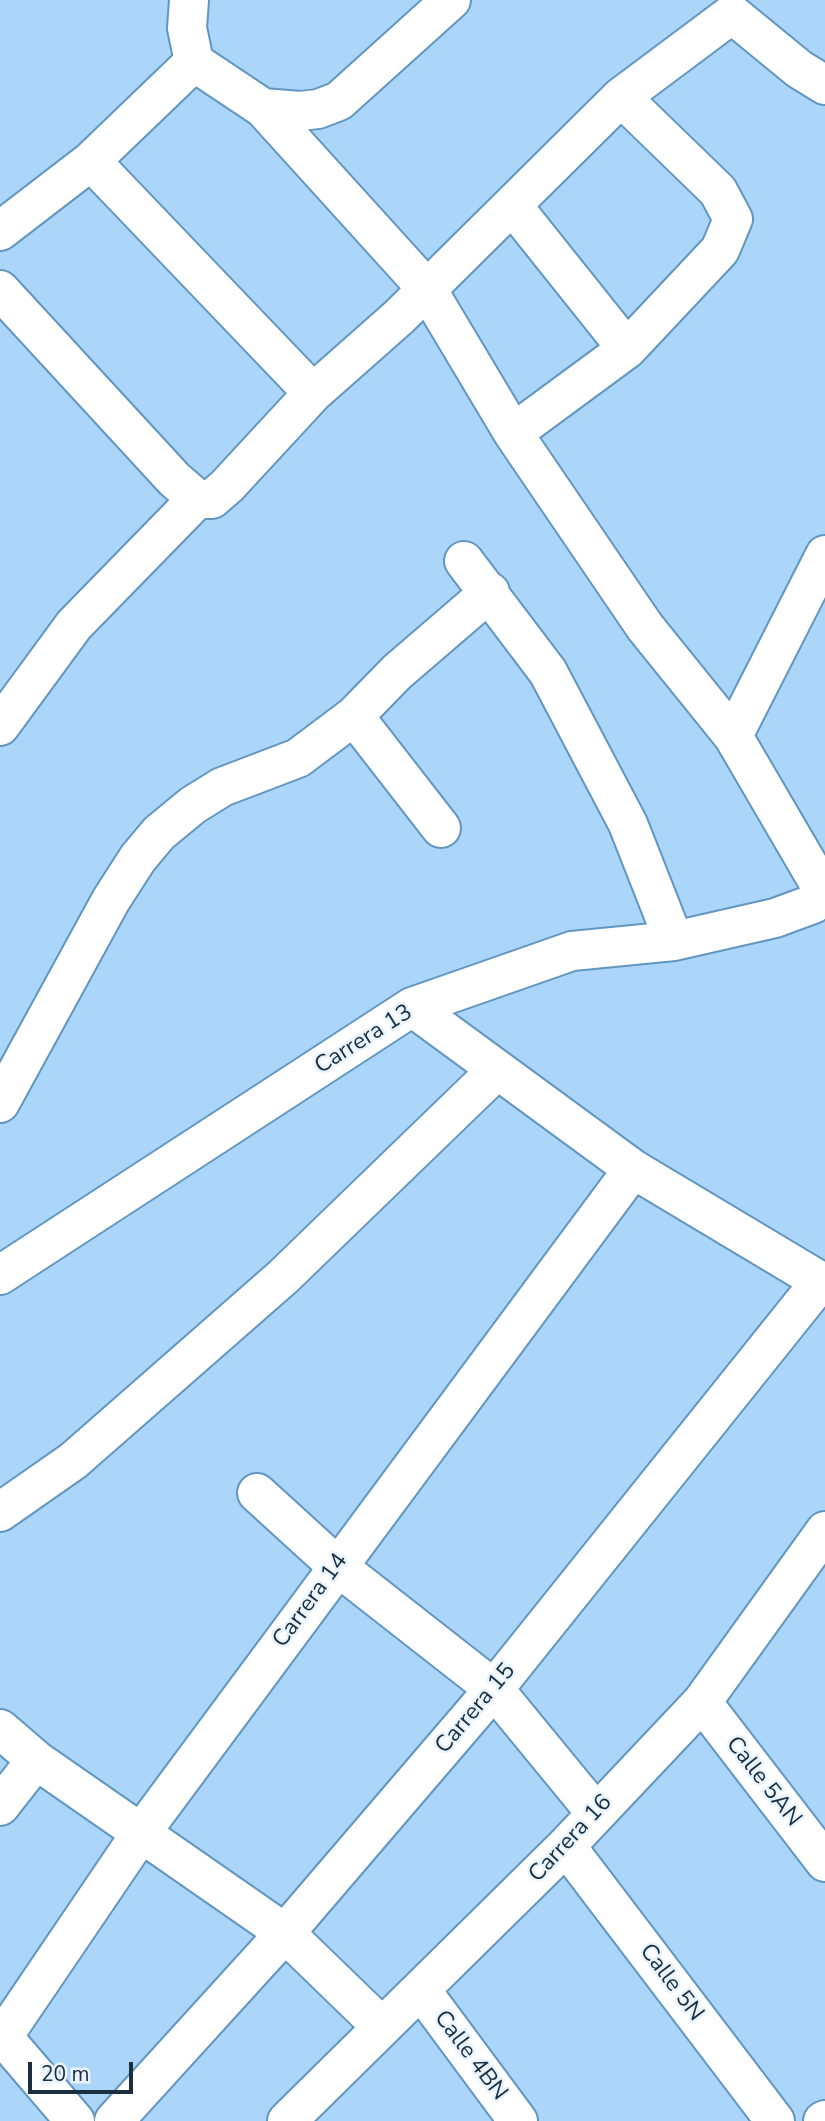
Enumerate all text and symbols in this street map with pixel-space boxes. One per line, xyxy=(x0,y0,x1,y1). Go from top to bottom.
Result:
street label: Carrera 13 xyxy=(310,999,418,1081)
street label: Carrera 14 xyxy=(268,1549,354,1653)
street label: Carrera 15 xyxy=(430,1658,522,1760)
street label: Calle 5AN xyxy=(719,1732,807,1832)
street label: Carrera 16 xyxy=(524,1789,618,1889)
street label: Calle 5N xyxy=(633,1939,709,2027)
street label: Calle 4BN xyxy=(427,2006,513,2106)
scale bar xyxy=(32,2048,136,2092)
text: 20 m xyxy=(41,2060,90,2088)

